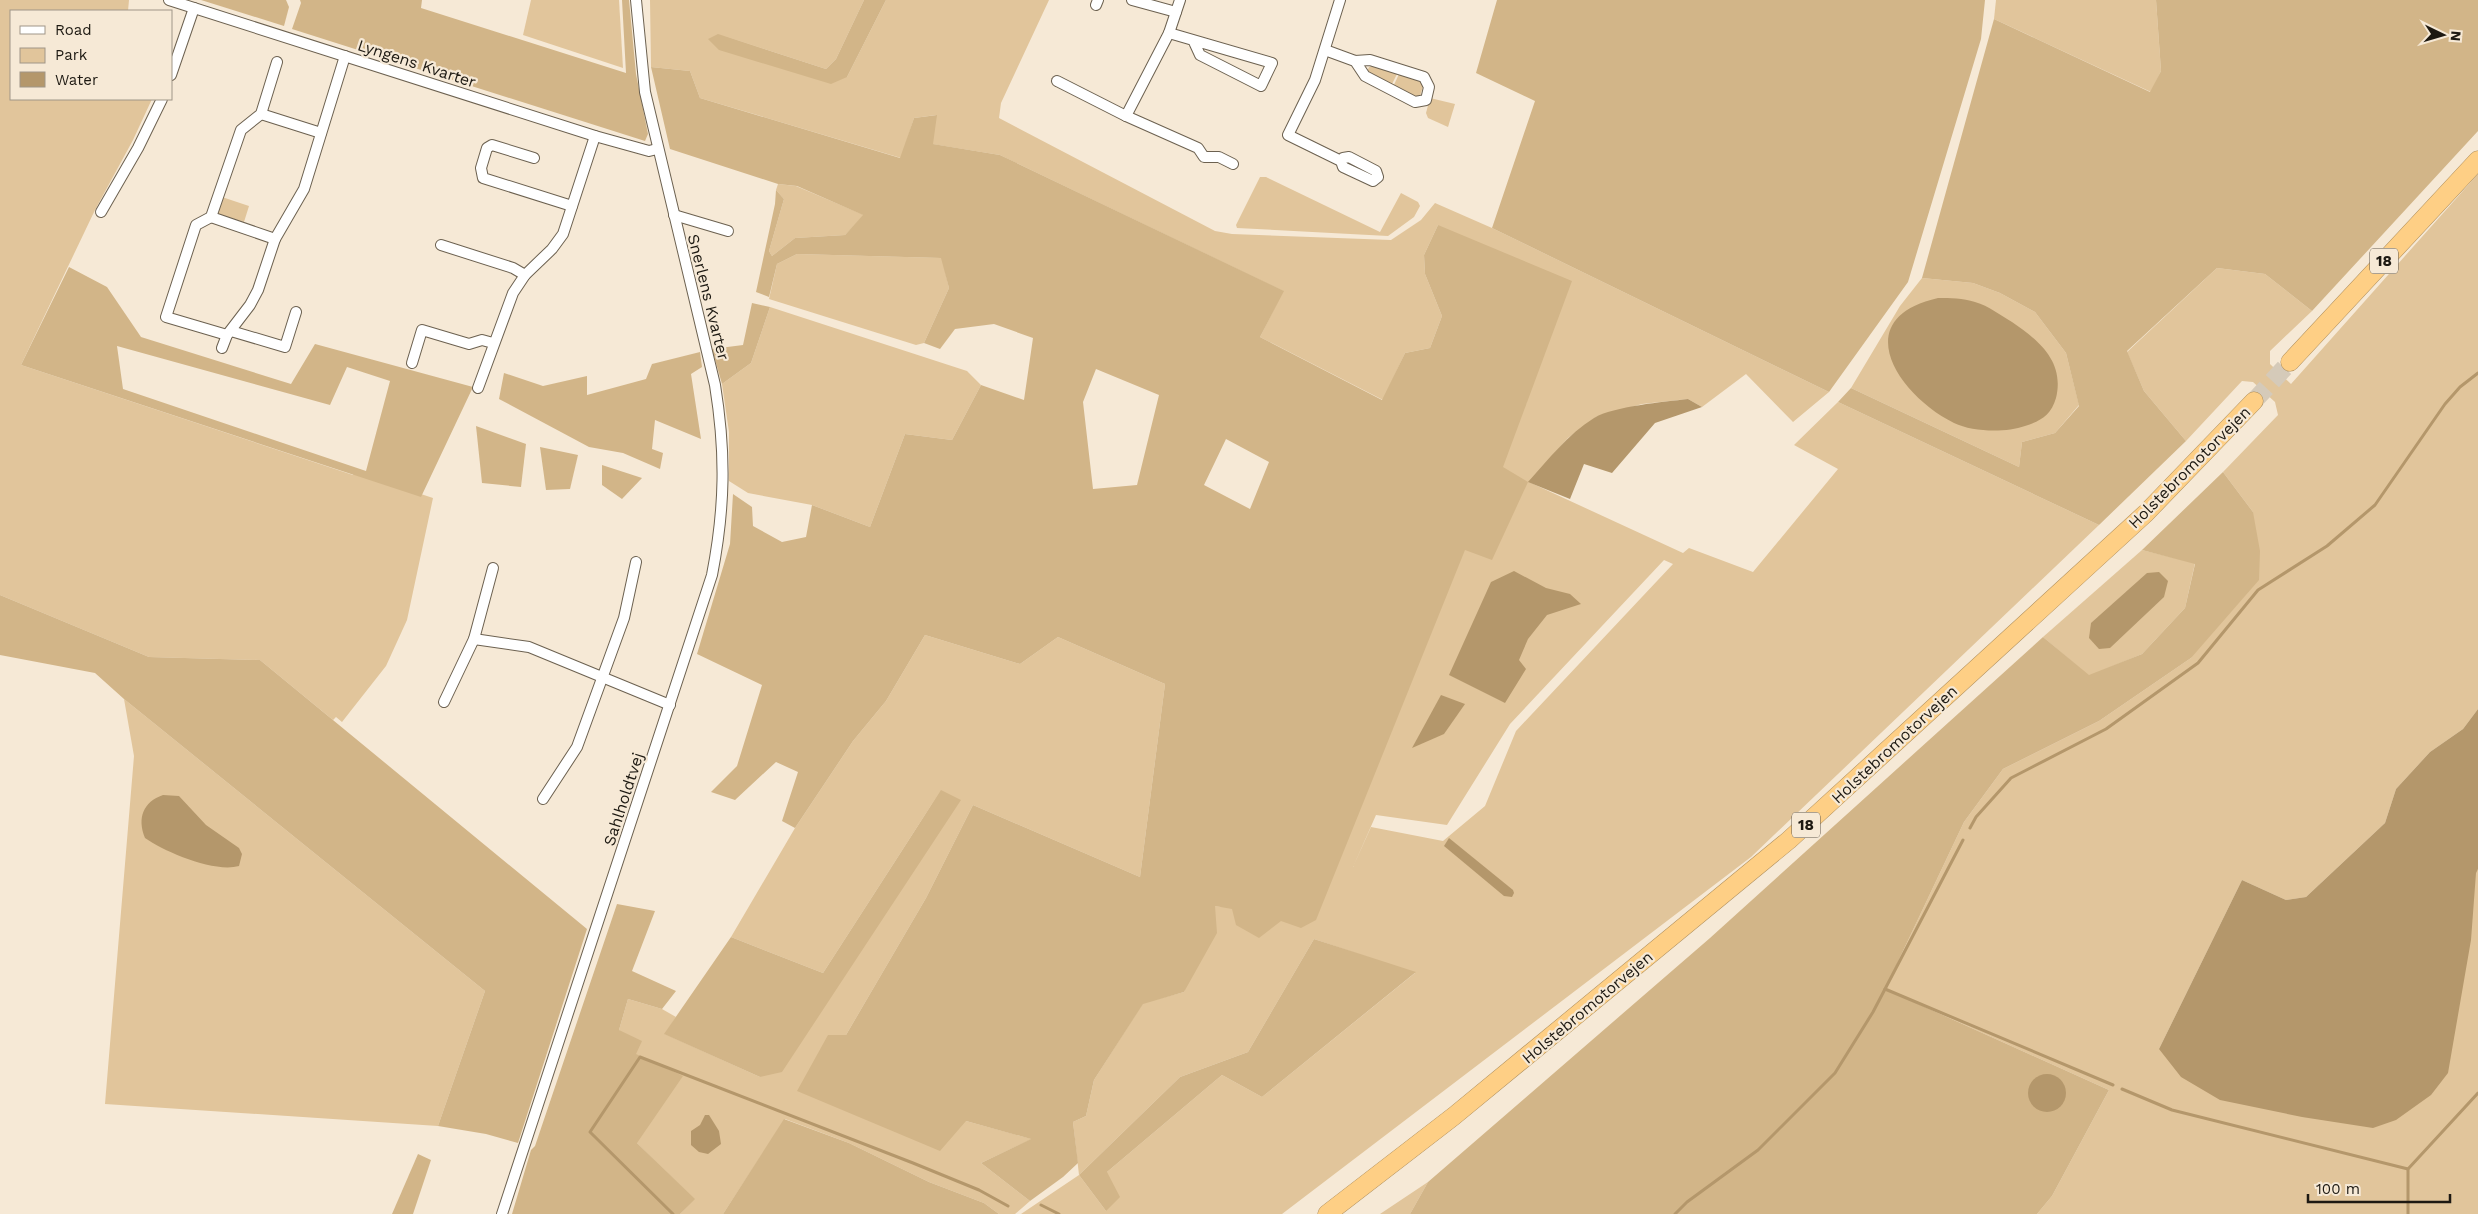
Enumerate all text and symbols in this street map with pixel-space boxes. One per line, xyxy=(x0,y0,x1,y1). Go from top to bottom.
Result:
legend xyxy=(10,10,172,100)
north arrow xyxy=(2418,10,2468,60)
text: Road xyxy=(55,21,92,39)
text: N xyxy=(2448,30,2464,42)
street label: Lyngens Kvarter xyxy=(355,35,479,92)
text: Park xyxy=(55,46,88,64)
text: Water xyxy=(55,71,98,89)
street label: Snerlens Kvarter xyxy=(684,232,733,363)
road number: 18 xyxy=(2370,248,2398,274)
street label: Holstebromotorvejen xyxy=(2124,402,2254,532)
street label: Holstebromotorvejen xyxy=(1828,681,1961,808)
street label: Sahlholdtvej xyxy=(599,750,647,848)
road number: 18 xyxy=(1792,812,1820,838)
street label: Holstebromotorvejen xyxy=(1518,947,1657,1068)
scale bar xyxy=(2308,1172,2450,1204)
text: 100 m xyxy=(2316,1180,2360,1198)

